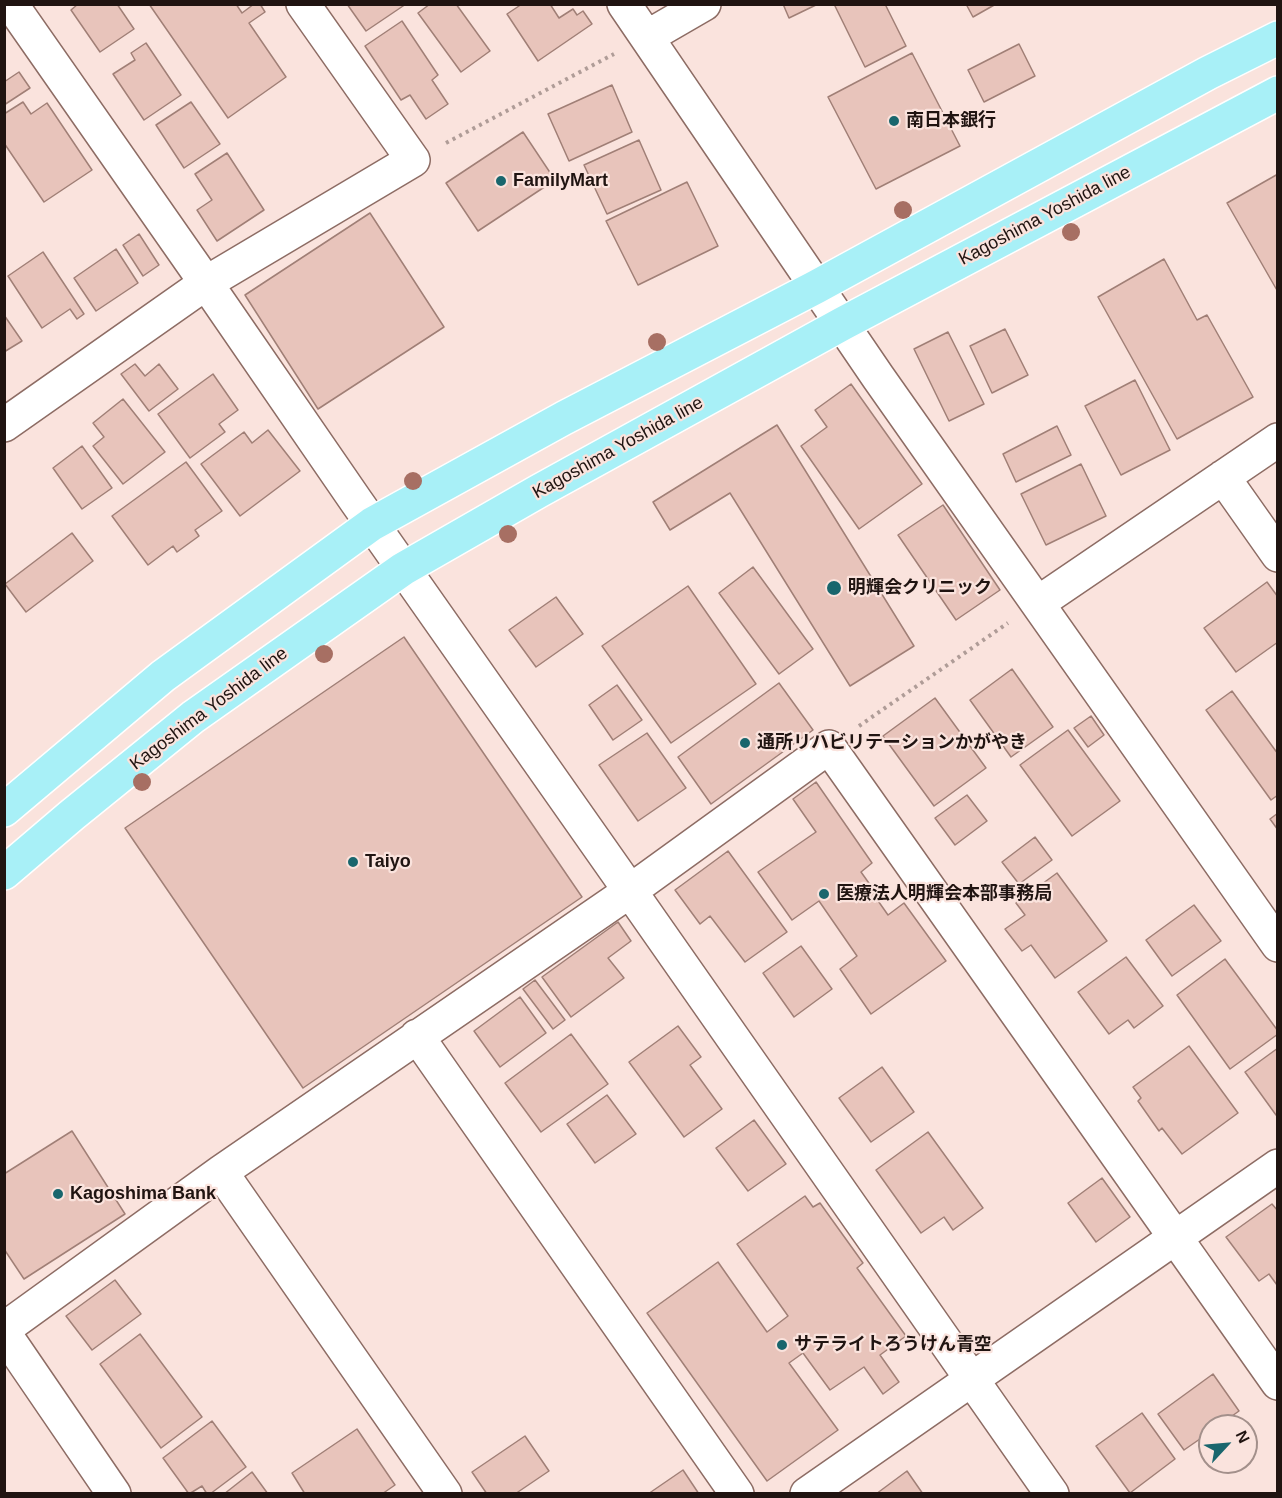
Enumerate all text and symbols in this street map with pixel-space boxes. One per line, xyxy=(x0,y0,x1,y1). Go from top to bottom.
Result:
place label: 南日本銀行 xyxy=(906,110,996,132)
marker: 南日本銀行 xyxy=(887,114,901,128)
street label: Kagoshima Yoshida line xyxy=(955,162,1135,270)
place label: FamilyMart xyxy=(513,170,608,192)
marker: FamilyMart xyxy=(494,174,508,188)
street label: Kagoshima Yoshida line xyxy=(529,392,707,504)
place label: 明輝会クリニック xyxy=(848,577,992,599)
marker: 明輝会クリニック xyxy=(825,579,843,597)
street label: Kagoshima Yoshida line xyxy=(126,643,292,775)
place label: 通所リハビリテーションかがやき xyxy=(757,732,1027,754)
marker: 通所リハビリテーションかがやき xyxy=(738,736,752,750)
place label: Taiyo xyxy=(365,851,411,873)
marker: Taiyo xyxy=(346,855,360,869)
place label: 医療法人明輝会本部事務局 xyxy=(836,883,1052,905)
marker: 医療法人明輝会本部事務局 xyxy=(817,887,831,901)
place label: Kagoshima Bank xyxy=(70,1183,216,1205)
marker: Kagoshima Bank xyxy=(51,1187,65,1201)
place label: サテライトろうけん青空 xyxy=(794,1334,992,1356)
marker: サテライトろうけん青空 xyxy=(775,1338,789,1352)
north arrow xyxy=(1198,1414,1258,1474)
text: N xyxy=(1233,1428,1253,1446)

